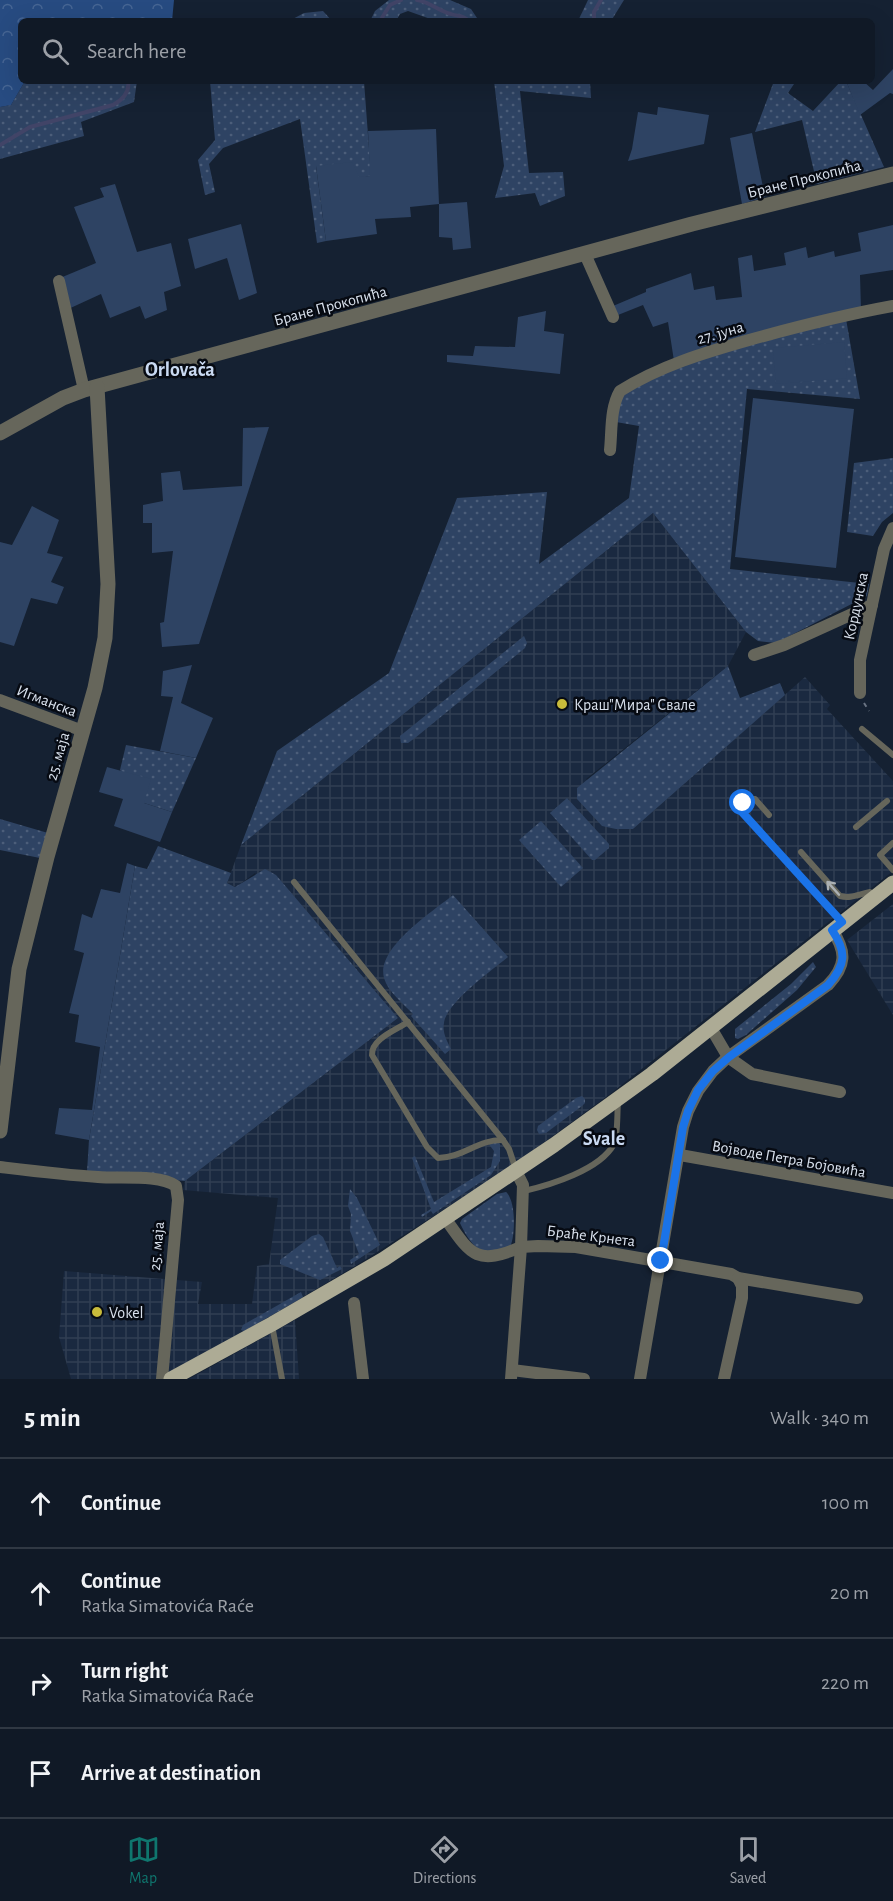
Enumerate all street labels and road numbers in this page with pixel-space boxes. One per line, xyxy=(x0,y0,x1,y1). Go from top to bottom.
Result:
street label: Бране Прокопића xyxy=(746,157,863,201)
street label: Бране Прокопића xyxy=(272,283,388,329)
street label: 27. јуна xyxy=(695,319,746,348)
street label: Кордунска xyxy=(841,571,872,642)
street label: Игманска xyxy=(14,682,79,720)
street label: 25. маја xyxy=(43,730,73,782)
street label: Војводе Петра Бојовића xyxy=(711,1138,867,1181)
street label: 25. маја xyxy=(147,1221,168,1271)
street label: Браће Крнета xyxy=(546,1223,636,1249)

